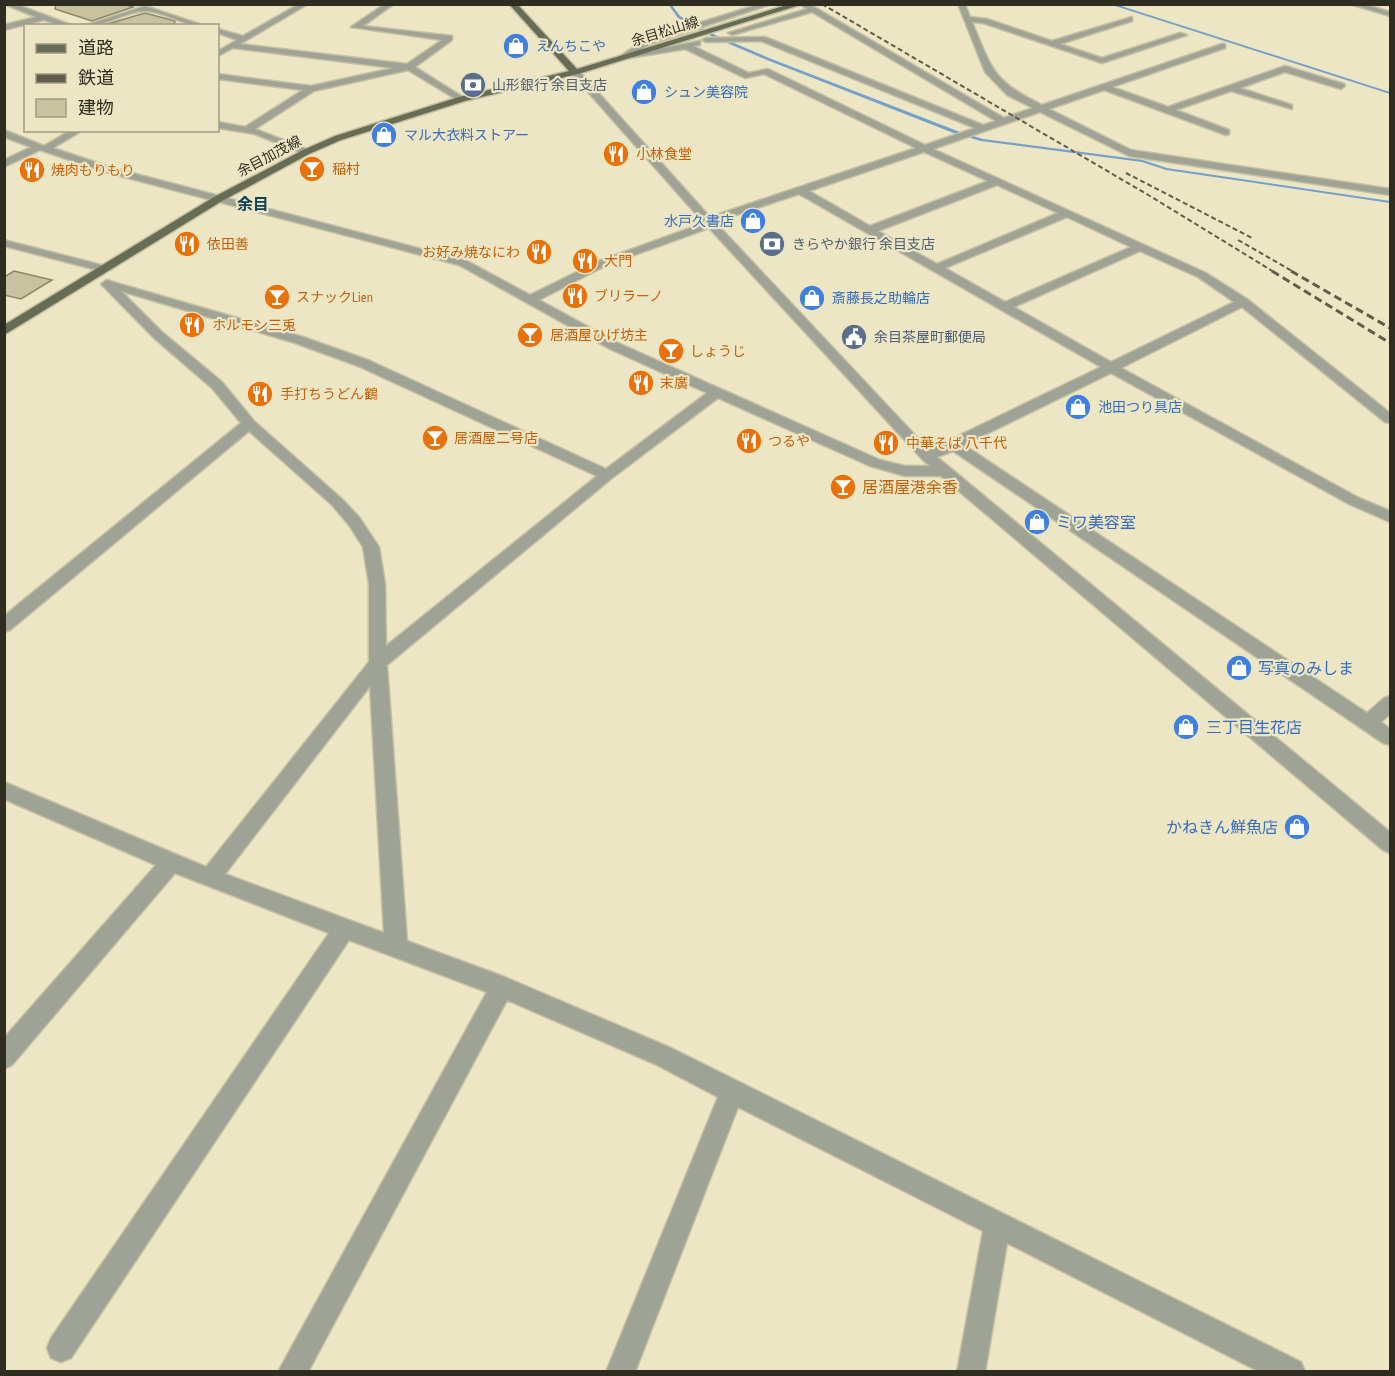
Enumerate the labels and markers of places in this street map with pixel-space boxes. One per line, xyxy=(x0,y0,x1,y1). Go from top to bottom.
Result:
shop icon: えんちこや xyxy=(501,31,531,61)
place label: えんちこや xyxy=(536,37,606,55)
bank icon: 山形銀行 余目支店 xyxy=(458,70,488,100)
place label: 山形銀行 余目支店 xyxy=(492,76,607,94)
shop icon: シュン美容院 xyxy=(629,77,659,107)
place label: シュン美容院 xyxy=(664,83,748,101)
shop icon: マル大衣料ストアー xyxy=(369,120,399,150)
place label: マル大衣料ストアー xyxy=(404,126,529,144)
restaurant icon: 小林食堂 xyxy=(601,139,631,169)
place label: 小林食堂 xyxy=(636,145,692,163)
bar icon: 稲村 xyxy=(297,154,327,184)
restaurant icon: 焼肉もりもり xyxy=(17,155,47,185)
place label: 稲村 xyxy=(332,160,360,178)
place label: 焼肉もりもり xyxy=(51,161,135,179)
shop icon: 水戸久書店 xyxy=(738,206,768,236)
place label: 水戸久書店 xyxy=(664,212,734,230)
restaurant icon: 依田善 xyxy=(172,229,202,259)
bank icon: きらやか銀行 余目支店 xyxy=(757,229,787,259)
place label: 依田善 xyxy=(206,235,249,253)
place label: きらやか銀行 余目支店 xyxy=(792,235,935,253)
restaurant icon: お好み焼なにわ xyxy=(524,237,554,267)
place label: お好み焼なにわ xyxy=(422,243,520,261)
restaurant icon: 大門 xyxy=(570,246,600,276)
place label: 大門 xyxy=(604,252,632,270)
restaurant icon: ブリラーノ xyxy=(560,281,590,311)
bar icon: スナックLien xyxy=(262,282,292,312)
shop icon: 斎藤長之助輪店 xyxy=(797,283,827,313)
place label: ブリラーノ xyxy=(594,287,663,305)
place label: スナックLien xyxy=(296,288,373,306)
place label: 斎藤長之助輪店 xyxy=(832,289,930,307)
restaurant icon: ホルモン三兎 xyxy=(177,310,207,340)
place label: ホルモン三兎 xyxy=(212,316,296,334)
bar icon: 居酒屋ひげ坊主 xyxy=(515,320,545,350)
public building icon: 余目茶屋町郵便局 xyxy=(839,322,869,352)
place label: 居酒屋ひげ坊主 xyxy=(550,326,648,344)
place label: 余目茶屋町郵便局 xyxy=(874,328,986,346)
bar icon: しょうじ xyxy=(656,336,686,366)
place label: しょうじ xyxy=(690,342,746,360)
restaurant icon: 末廣 xyxy=(626,368,656,398)
place label: 末廣 xyxy=(660,374,688,392)
restaurant icon: 手打ちうどん鶴 xyxy=(245,379,275,409)
place label: 手打ちうどん鶴 xyxy=(280,385,378,403)
shop icon: 池田つり具店 xyxy=(1063,392,1093,422)
place label: 池田つり具店 xyxy=(1098,398,1182,416)
bar icon: 居酒屋二号店 xyxy=(420,423,450,453)
restaurant icon: つるや xyxy=(734,426,764,456)
restaurant icon: 中華そば 八千代 xyxy=(871,428,901,458)
place label: 居酒屋二号店 xyxy=(454,429,538,447)
place label: つるや xyxy=(768,432,810,450)
place label: 中華そば 八千代 xyxy=(906,434,1007,452)
bar icon: 居酒屋港余香 xyxy=(828,472,858,502)
place label: 居酒屋港余香 xyxy=(862,477,958,497)
shop icon: ミワ美容室 xyxy=(1022,507,1052,537)
place label: ミワ美容室 xyxy=(1056,512,1136,532)
shop icon: 写真のみしま xyxy=(1224,653,1254,683)
place label: 写真のみしま xyxy=(1258,658,1354,678)
shop icon: 三丁目生花店 xyxy=(1171,712,1201,742)
place label: 三丁目生花店 xyxy=(1206,717,1302,737)
shop icon: かねきん鮮魚店 xyxy=(1282,812,1312,842)
place label: かねきん鮮魚店 xyxy=(1166,817,1278,837)

